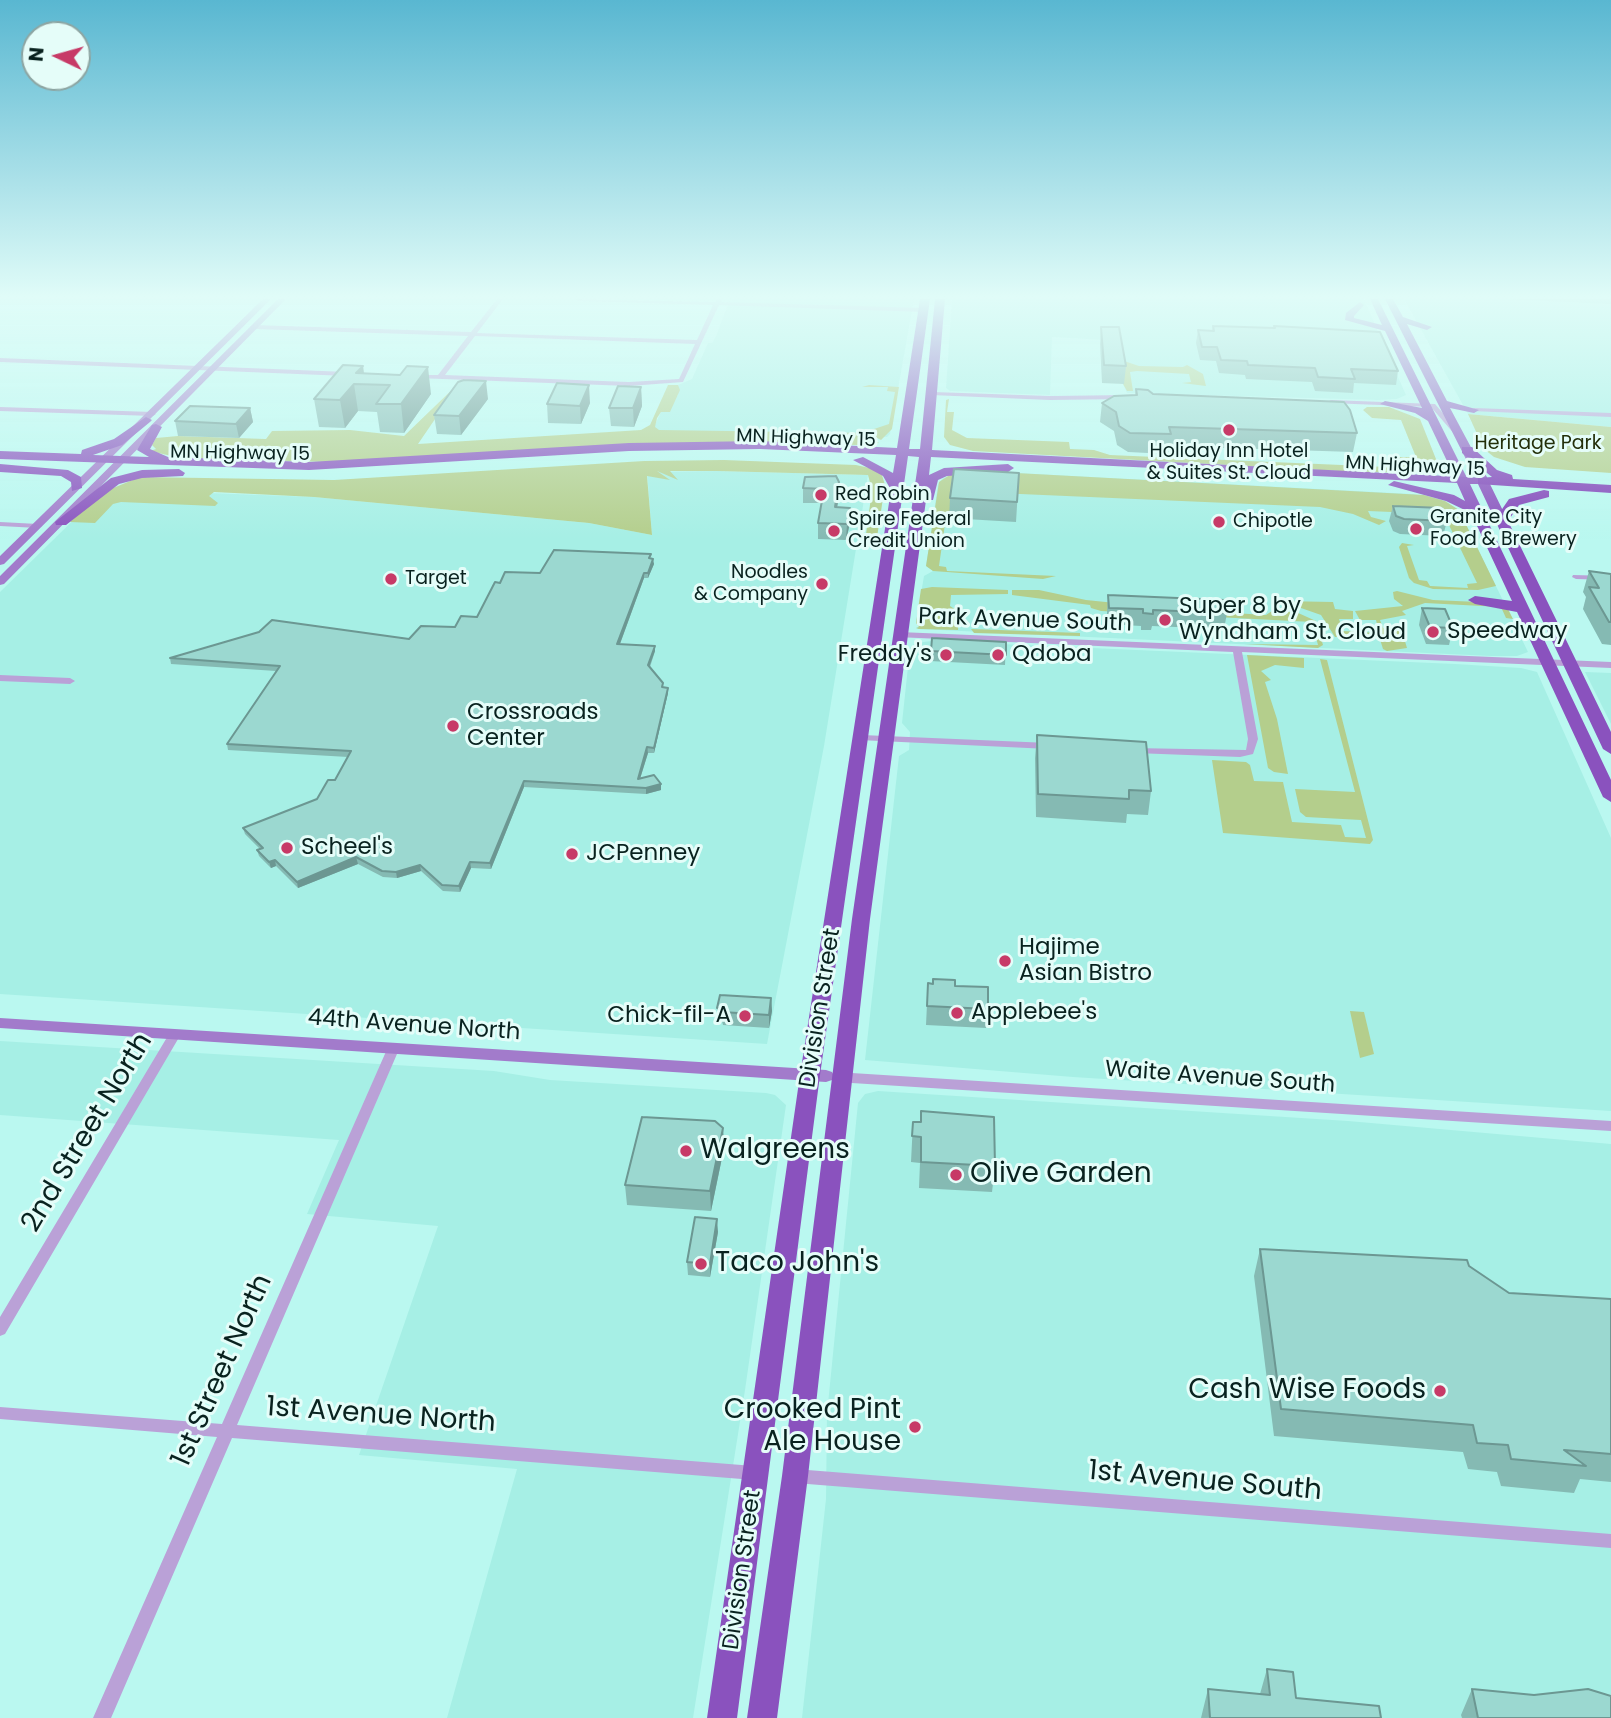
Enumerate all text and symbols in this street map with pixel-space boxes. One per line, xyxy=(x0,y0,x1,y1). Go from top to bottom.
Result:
north arrow xyxy=(21,21,91,91)
text: N xyxy=(23,46,51,63)
marker: Holiday Inn Hotel & Suites St. Cloud xyxy=(1221,422,1237,438)
street label: MN Highway 15 xyxy=(736,425,876,453)
park label: Heritage Park xyxy=(1475,433,1601,455)
street label: MN Highway 15 xyxy=(170,441,310,467)
place label: Holiday Inn Hotel & Suites St. Cloud xyxy=(1147,441,1311,485)
street label: MN Highway 15 xyxy=(1345,452,1485,482)
place label: Red Robin xyxy=(835,484,930,506)
marker: Red Robin xyxy=(813,487,829,503)
place label: Granite City Food & Brewery xyxy=(1430,507,1577,551)
place label: Spire Federal Credit Union xyxy=(848,509,971,553)
place label: Chipotle xyxy=(1233,511,1313,533)
marker: Chipotle xyxy=(1211,514,1227,530)
marker: Granite City Food & Brewery xyxy=(1408,521,1424,537)
marker: Spire Federal Credit Union xyxy=(826,523,842,539)
place label: Noodles & Company xyxy=(694,562,808,606)
place label: Target xyxy=(405,568,467,590)
marker: Target xyxy=(383,571,399,587)
marker: Noodles & Company xyxy=(814,576,830,592)
place label: Super 8 by Wyndham St. Cloud xyxy=(1179,593,1406,647)
street label: Park Avenue South xyxy=(918,603,1132,639)
marker: Super 8 by Wyndham St. Cloud xyxy=(1157,612,1173,628)
place label: Speedway xyxy=(1447,618,1567,646)
marker: Speedway xyxy=(1425,624,1441,640)
place label: Freddy's xyxy=(838,641,932,669)
place label: Qdoba xyxy=(1012,641,1091,669)
marker: Freddy's xyxy=(938,647,954,663)
marker: Qdoba xyxy=(990,647,1006,663)
place label: Crossroads Center xyxy=(467,699,598,753)
marker: Crossroads Center xyxy=(445,718,461,734)
place label: Scheel's xyxy=(301,834,393,862)
marker: Scheel's xyxy=(279,840,295,856)
place label: JCPenney xyxy=(586,840,700,868)
marker: JCPenney xyxy=(564,846,580,862)
street label: Division Street xyxy=(795,926,847,1090)
place label: Hajime Asian Bistro xyxy=(1019,934,1152,988)
marker: Hajime Asian Bistro xyxy=(997,953,1013,969)
place label: Applebee's xyxy=(971,999,1097,1027)
place label: Chick-fil-A xyxy=(607,1002,731,1030)
street label: 44th Avenue North xyxy=(307,1005,521,1047)
marker: Applebee's xyxy=(949,1005,965,1021)
marker: Chick-fil-A xyxy=(737,1008,753,1024)
street label: 2nd Street North xyxy=(15,1027,161,1239)
street label: Waite Avenue South xyxy=(1104,1056,1336,1100)
place label: Walgreens xyxy=(700,1134,850,1168)
marker: Walgreens xyxy=(678,1143,694,1159)
place label: Olive Garden xyxy=(970,1158,1152,1192)
marker: Olive Garden xyxy=(948,1167,964,1183)
place label: Taco John's xyxy=(715,1247,879,1281)
marker: Taco John's xyxy=(693,1256,709,1272)
street label: 1st Street North xyxy=(166,1270,280,1472)
place label: Cash Wise Foods xyxy=(1188,1374,1426,1408)
marker: Cash Wise Foods xyxy=(1432,1383,1448,1399)
street label: 1st Avenue North xyxy=(265,1391,497,1441)
place label: Crooked Pint Ale House xyxy=(724,1394,901,1460)
marker: Crooked Pint Ale House xyxy=(907,1419,923,1435)
street label: 1st Avenue South xyxy=(1087,1455,1323,1509)
street label: Division Street xyxy=(718,1488,768,1652)

